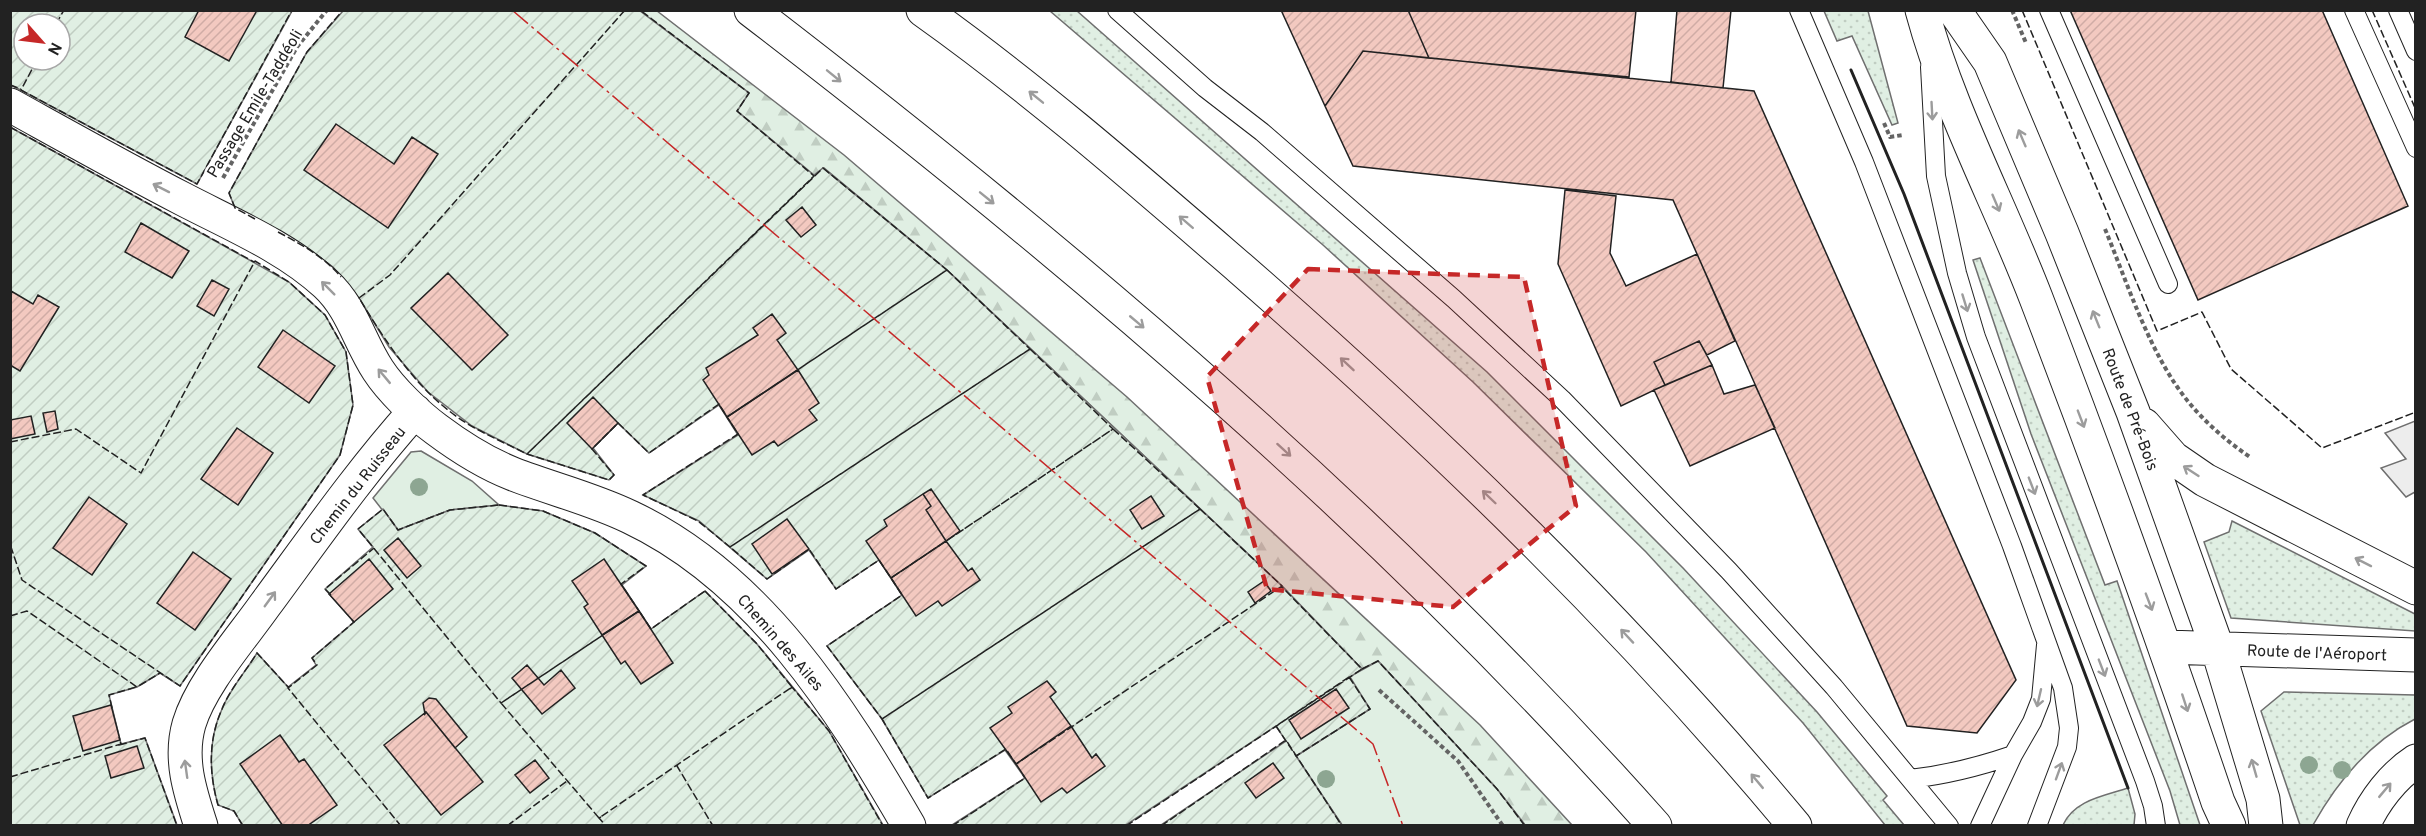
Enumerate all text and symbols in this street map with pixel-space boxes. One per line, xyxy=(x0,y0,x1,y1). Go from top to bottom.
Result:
north arrow xyxy=(12,12,72,72)
street label: Passage Emile-Taddéoli xyxy=(204,26,308,182)
text: N xyxy=(42,38,65,58)
one-way arrow xyxy=(826,70,842,83)
one-way arrow xyxy=(1029,90,1044,104)
one-way arrow xyxy=(1927,101,1938,121)
one-way arrow xyxy=(2016,130,2027,148)
one-way arrow xyxy=(153,182,170,194)
one-way arrow xyxy=(978,191,994,204)
one-way arrow xyxy=(1991,194,2002,212)
one-way arrow xyxy=(1179,215,1194,229)
one-way arrow xyxy=(321,280,335,295)
one-way arrow xyxy=(1960,293,1971,312)
one-way arrow xyxy=(2090,310,2101,329)
one-way arrow xyxy=(1129,315,1144,329)
street label: Route de Pré-Bois xyxy=(2097,346,2162,474)
one-way arrow xyxy=(1340,357,1355,371)
one-way arrow xyxy=(377,368,390,384)
one-way arrow xyxy=(2076,409,2087,428)
street label: Chemin du Ruisseau xyxy=(306,423,411,549)
one-way arrow xyxy=(1276,443,1291,457)
one-way arrow xyxy=(2183,465,2200,477)
one-way arrow xyxy=(2028,476,2039,494)
one-way arrow xyxy=(1482,490,1497,505)
one-way arrow xyxy=(2355,556,2373,567)
street label: Chemin des Ailes xyxy=(732,591,827,696)
one-way arrow xyxy=(263,592,276,608)
one-way arrow xyxy=(2144,592,2155,611)
one-way arrow xyxy=(1620,629,1634,644)
street label: Route de l'Aéroport xyxy=(2247,642,2387,666)
one-way arrow xyxy=(2097,658,2108,677)
one-way arrow xyxy=(2033,688,2045,707)
one-way arrow xyxy=(2180,693,2191,712)
one-way arrow xyxy=(2248,759,2259,778)
one-way arrow xyxy=(181,760,192,780)
one-way arrow xyxy=(2055,762,2066,781)
one-way arrow xyxy=(1750,774,1764,789)
one-way arrow xyxy=(2379,782,2392,798)

